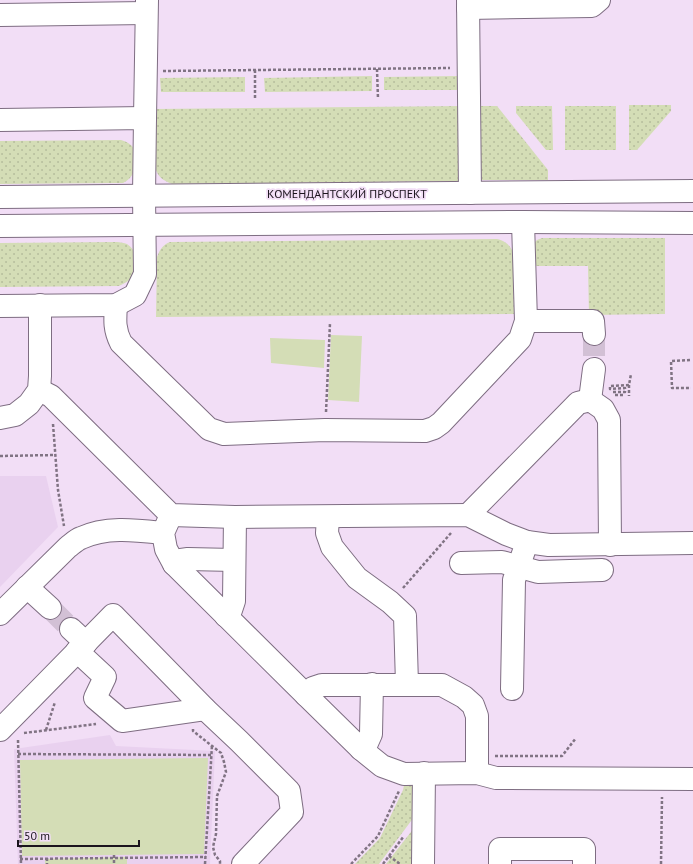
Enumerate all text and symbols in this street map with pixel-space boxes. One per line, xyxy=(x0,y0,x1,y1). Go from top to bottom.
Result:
street label: КОМЕНДАНТСКИЙ ПРОСПЕКТ xyxy=(267,186,427,201)
scale bar xyxy=(18,822,139,848)
text: 50 m xyxy=(24,828,50,843)

